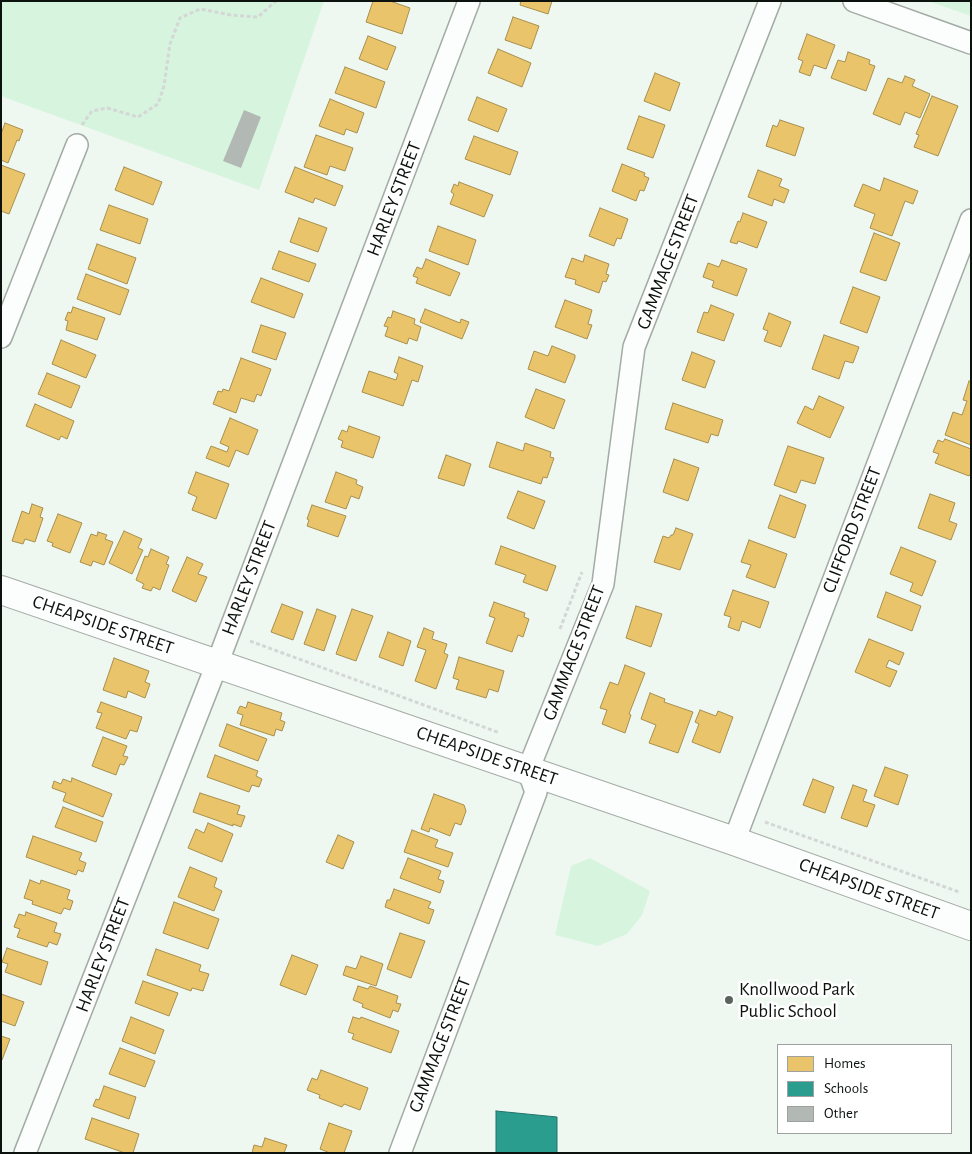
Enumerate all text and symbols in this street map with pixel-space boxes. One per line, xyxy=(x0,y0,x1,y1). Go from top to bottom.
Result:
street label: HARLEY STREET xyxy=(362,138,426,260)
street label: GAMMAGE STREET xyxy=(632,191,704,333)
street label: CLIFFORD STREET xyxy=(817,464,887,596)
street label: HARLEY STREET xyxy=(217,517,281,639)
street label: GAMMAGE STREET xyxy=(538,582,610,724)
street label: CHEAPSIDE STREET xyxy=(29,590,177,660)
street label: CHEAPSIDE STREET xyxy=(413,721,561,791)
street label: CHEAPSIDE STREET xyxy=(796,853,942,925)
street label: HARLEY STREET xyxy=(71,894,135,1016)
street label: GAMMAGE STREET xyxy=(404,974,476,1116)
place label: Knollwood Park Public School xyxy=(739,978,855,1022)
marker: Knollwood Park Public School xyxy=(723,994,735,1006)
legend xyxy=(777,1044,952,1134)
text: Homes xyxy=(824,1056,866,1071)
text: Schools xyxy=(824,1081,868,1096)
text: Other xyxy=(824,1106,858,1121)

